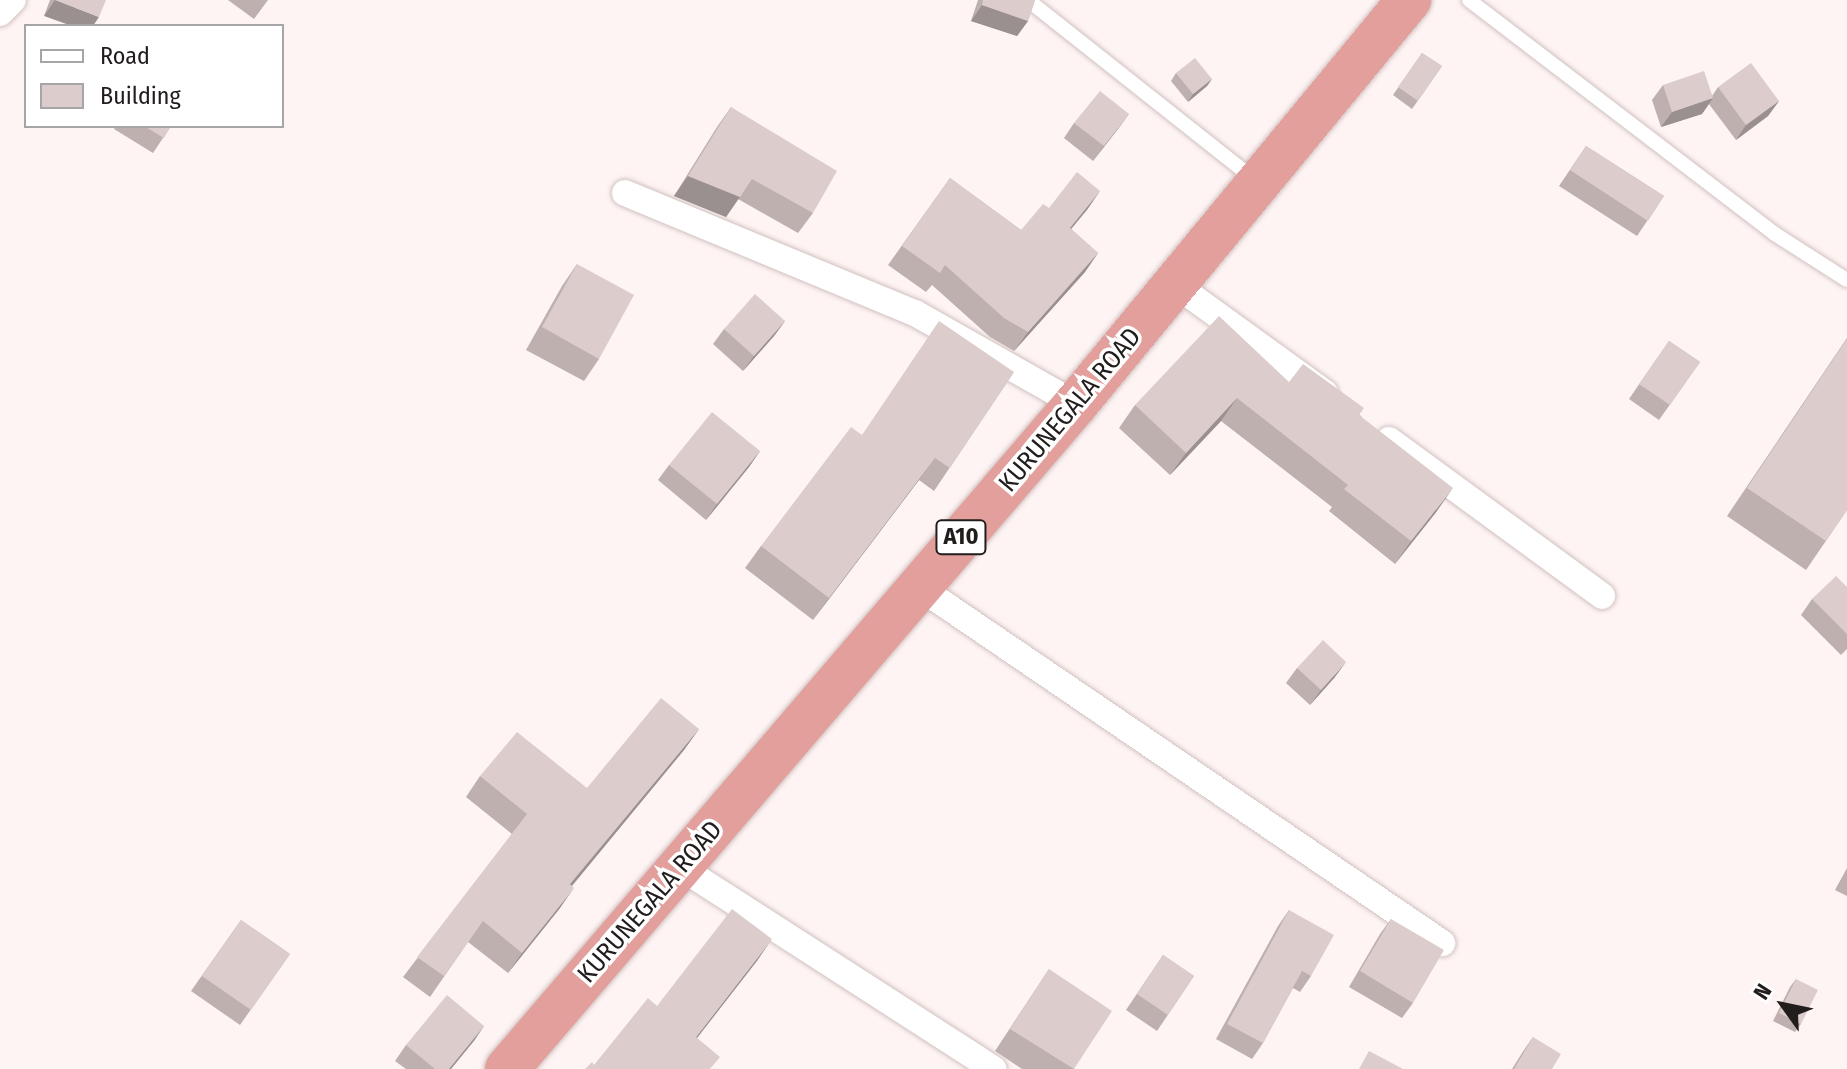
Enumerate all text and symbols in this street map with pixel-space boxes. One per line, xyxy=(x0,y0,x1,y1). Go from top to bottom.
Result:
legend xyxy=(24,24,284,128)
text: Road xyxy=(100,42,150,70)
text: Building xyxy=(100,82,181,110)
street label: KURUNEGALA ROAD xyxy=(992,322,1148,498)
road number: A10 xyxy=(935,517,987,557)
street label: KURUNEGALA ROAD xyxy=(571,815,729,989)
north arrow xyxy=(1743,965,1823,1045)
text: N xyxy=(1748,979,1777,1005)

